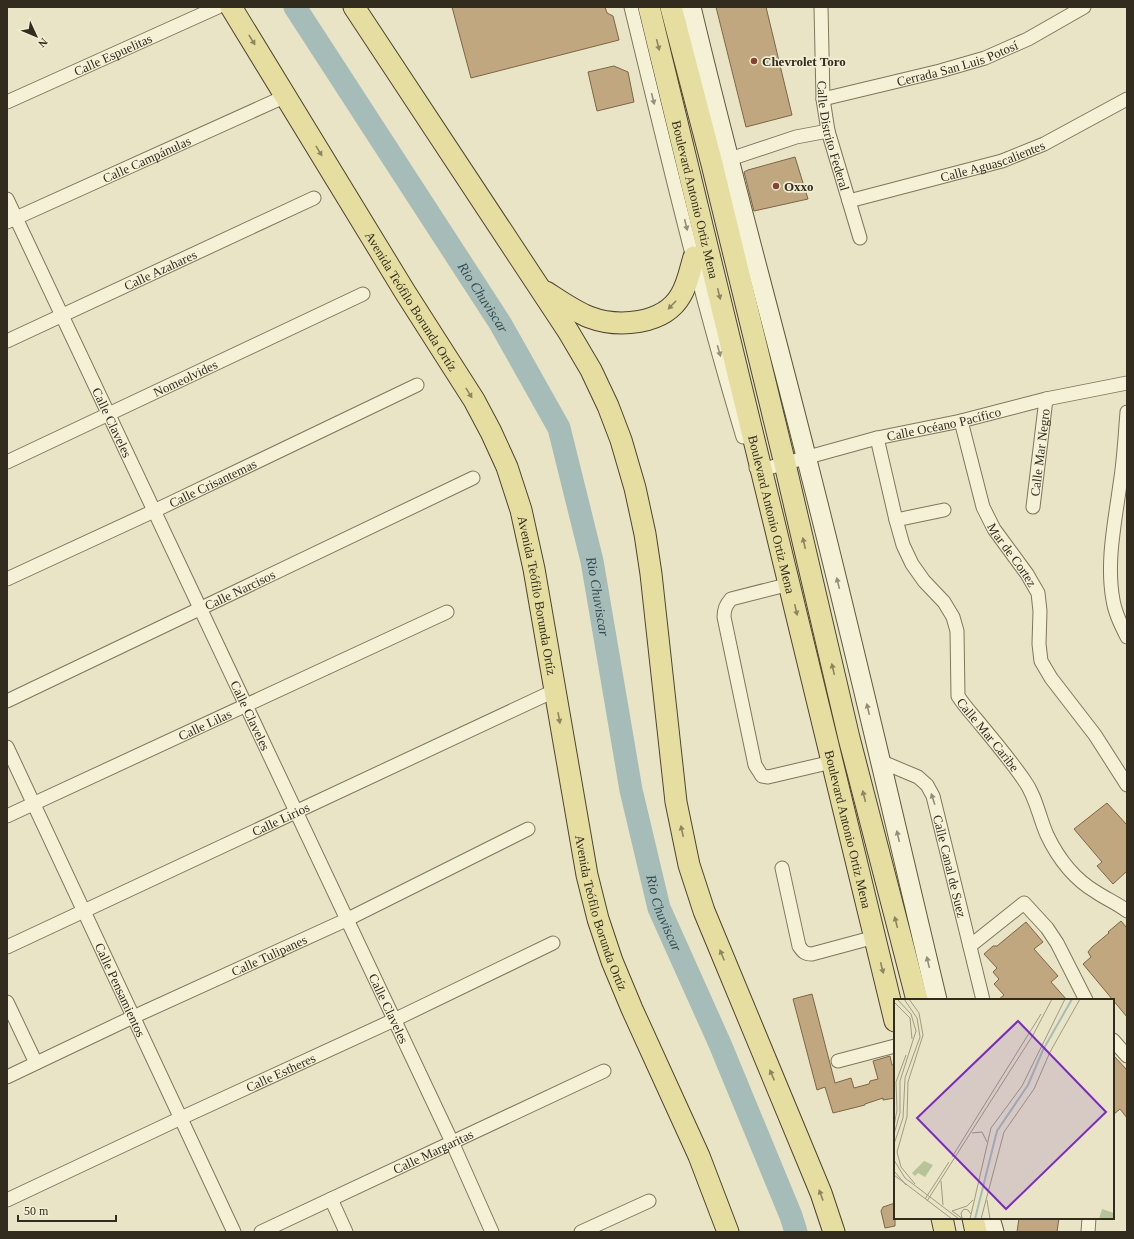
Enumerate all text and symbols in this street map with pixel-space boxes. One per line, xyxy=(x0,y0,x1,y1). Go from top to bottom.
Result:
north arrow xyxy=(16,16,56,56)
street label: Calle Espuelitas xyxy=(71,30,154,79)
one-way arrow xyxy=(248,34,255,46)
text: N xyxy=(36,36,50,50)
street label: Cerrada San Luis Potosí xyxy=(895,37,1020,89)
one-way arrow xyxy=(655,39,661,51)
place label: Chevrolet Toro xyxy=(762,54,846,69)
marker: Chevrolet Toro xyxy=(749,56,759,66)
street label: Calle Distrito Federal xyxy=(815,80,853,193)
one-way arrow xyxy=(650,94,656,106)
street label: Boulevard Antonio Ortiz Mena xyxy=(669,119,722,280)
street label: Calle Campánulas xyxy=(100,133,193,185)
street label: Calle Aguascalientes xyxy=(939,137,1047,184)
one-way arrow xyxy=(316,145,323,157)
place label: Oxxo xyxy=(784,179,814,194)
marker: Oxxo xyxy=(771,181,781,191)
one-way arrow xyxy=(683,219,689,232)
street label: Avenida Teófilo Borunda Ortíz xyxy=(362,229,461,374)
street label: Calle Azahares xyxy=(121,246,199,293)
water label: Rio Chuviscar xyxy=(455,259,512,336)
one-way arrow xyxy=(716,288,722,300)
one-way arrow xyxy=(667,300,677,310)
one-way arrow xyxy=(716,345,722,357)
street label: Nomeolvides xyxy=(151,356,220,400)
street label: Calle Claveles xyxy=(90,385,135,460)
one-way arrow xyxy=(465,387,473,398)
street label: Calle Océano Pacífico xyxy=(885,404,1002,443)
street label: Calle Mar Negro xyxy=(1027,408,1052,497)
street label: Boulevard Antonio Ortiz Mena xyxy=(746,434,799,595)
street label: Calle Crisantemas xyxy=(167,456,259,510)
street label: Avenida Teófilo Borunda Ortíz xyxy=(515,514,560,676)
street label: Mar de Cortez xyxy=(985,520,1040,590)
one-way arrow xyxy=(800,537,806,549)
water label: Rio Chuviscar xyxy=(583,554,612,638)
street label: Calle Narcisos xyxy=(202,566,277,613)
one-way arrow xyxy=(835,576,841,588)
one-way arrow xyxy=(793,605,799,617)
one-way arrow xyxy=(830,663,836,675)
street label: Calle Claveles xyxy=(228,678,274,753)
street label: Calle Mar Caribe xyxy=(954,695,1023,774)
one-way arrow xyxy=(865,703,871,715)
street label: Calle Lilas xyxy=(176,706,234,743)
one-way arrow xyxy=(556,712,562,724)
street label: Boulevard Antonio Ortiz Mena xyxy=(822,749,875,910)
one-way arrow xyxy=(861,789,867,801)
one-way arrow xyxy=(930,793,936,805)
street label: Calle Lirios xyxy=(249,799,312,839)
street label: Calle Canal de Suez xyxy=(930,813,970,919)
one-way arrow xyxy=(679,825,685,838)
one-way arrow xyxy=(895,829,901,842)
street label: Avenida Teófilo Borunda Ortíz xyxy=(573,834,631,993)
water label: Rio Chuviscar xyxy=(644,872,685,954)
one-way arrow xyxy=(893,915,899,928)
street label: Calle Tulipanes xyxy=(229,931,309,979)
street label: Calle Pensamientos xyxy=(92,940,149,1039)
one-way arrow xyxy=(719,949,725,960)
one-way arrow xyxy=(925,956,931,968)
one-way arrow xyxy=(880,962,886,974)
street label: Calle Claveles xyxy=(366,971,412,1046)
inset map xyxy=(894,999,1114,1219)
street label: Calle Estheres xyxy=(243,1050,318,1095)
one-way arrow xyxy=(768,1069,775,1081)
street label: Calle Margaritas xyxy=(390,1126,476,1177)
one-way arrow xyxy=(818,1189,824,1201)
scale bar xyxy=(18,1197,116,1223)
text: 50 m xyxy=(24,1204,49,1218)

